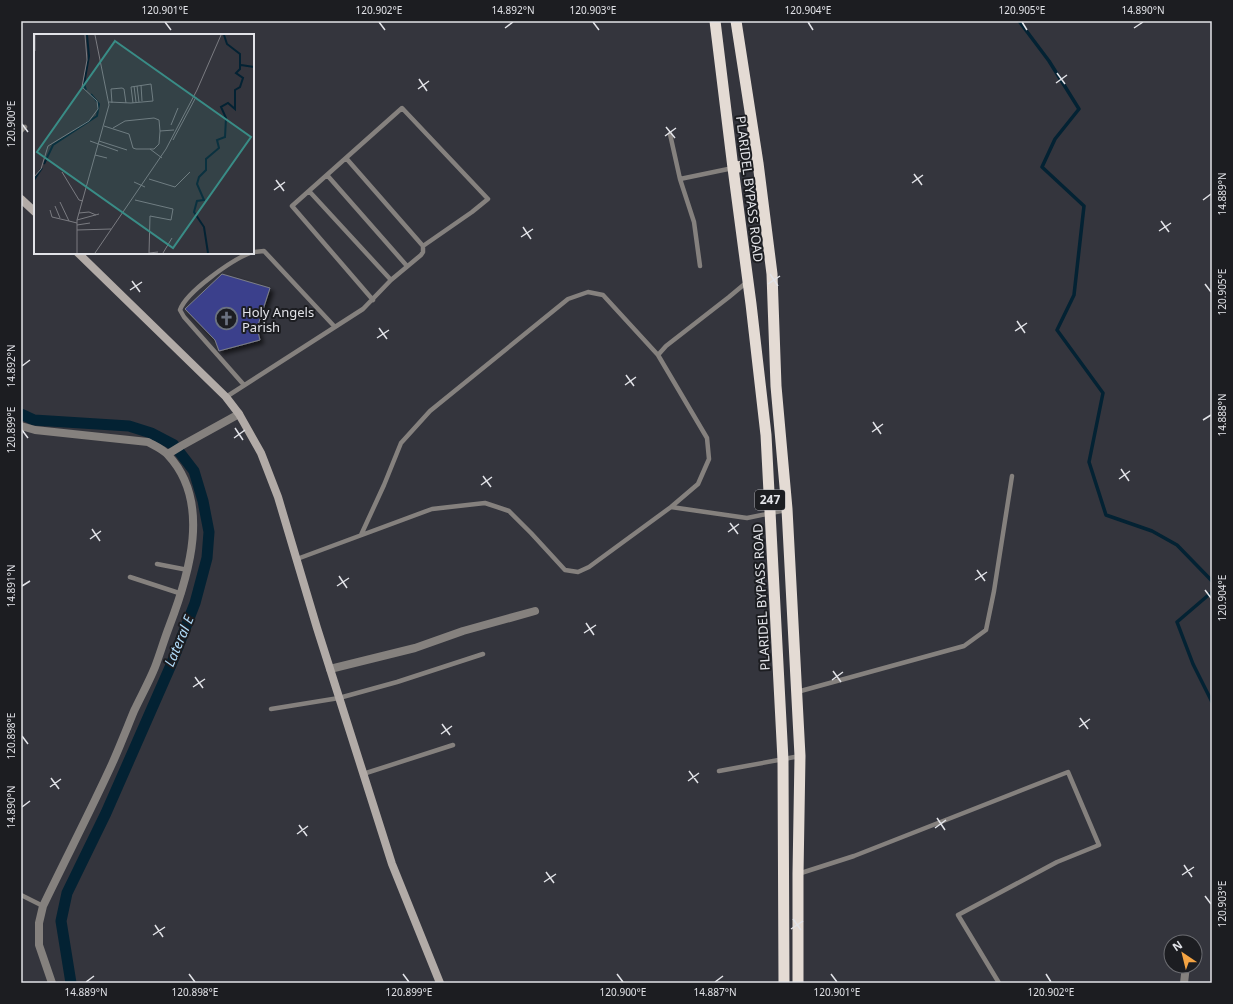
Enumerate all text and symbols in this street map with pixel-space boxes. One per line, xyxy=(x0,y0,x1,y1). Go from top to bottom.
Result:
text: 120.901°E xyxy=(142,3,188,17)
text: 120.902°E xyxy=(356,3,402,17)
text: 14.892°N xyxy=(491,3,535,17)
text: 120.903°E xyxy=(570,3,616,17)
text: 120.904°E xyxy=(785,3,831,17)
text: 120.905°E xyxy=(999,3,1045,17)
text: 14.890°N xyxy=(1121,3,1165,17)
inset map xyxy=(34,34,254,254)
text: 120.900°E xyxy=(4,101,18,147)
street label: PLARIDEL BYPASS ROAD xyxy=(732,115,768,263)
text: 14.889°N xyxy=(1215,172,1229,216)
text: 120.905°E xyxy=(1215,269,1229,315)
place label: Holy Angels Parish xyxy=(242,303,314,336)
church icon: Holy Angels Parish xyxy=(214,306,240,332)
text: 14.892°N xyxy=(4,344,18,388)
text: 14.888°N xyxy=(1215,393,1229,437)
text: 120.899°E xyxy=(4,407,18,453)
road number: 247 xyxy=(755,490,785,510)
street label: PLARIDEL BYPASS ROAD xyxy=(748,523,774,671)
text: 14.891°N xyxy=(4,564,18,608)
text: 120.904°E xyxy=(1215,575,1229,621)
water label: Lateral E xyxy=(159,612,198,669)
text: 120.898°E xyxy=(4,713,18,759)
text: 14.890°N xyxy=(4,785,18,829)
text: 120.903°E xyxy=(1215,881,1229,927)
north arrow xyxy=(1163,934,1203,974)
text: N xyxy=(1169,937,1185,954)
text: 14.889°N xyxy=(64,985,108,999)
text: 120.898°E xyxy=(172,985,218,999)
text: 120.899°E xyxy=(386,985,432,999)
text: 120.900°E xyxy=(600,985,646,999)
text: 14.887°N xyxy=(693,985,737,999)
text: 120.901°E xyxy=(814,985,860,999)
text: 120.902°E xyxy=(1028,985,1074,999)

